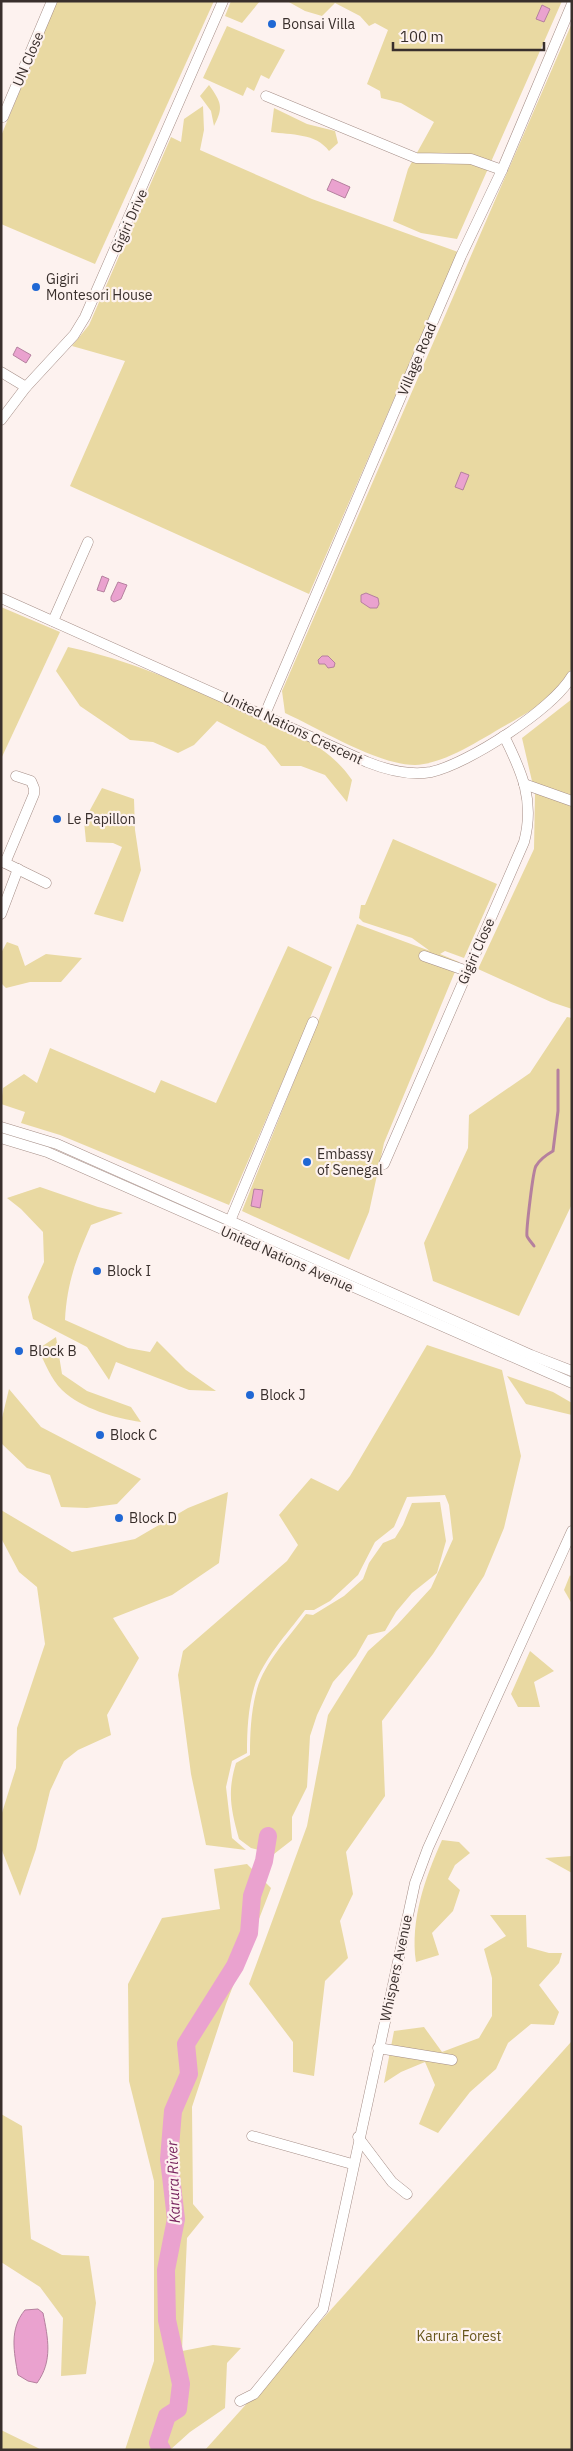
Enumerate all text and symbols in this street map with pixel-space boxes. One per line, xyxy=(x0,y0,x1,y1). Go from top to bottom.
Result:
place label: Bonsai Villa xyxy=(282,15,356,33)
marker: Bonsai Villa xyxy=(266,18,278,30)
scale bar xyxy=(393,20,544,52)
text: 100 m xyxy=(400,27,444,46)
street label: UN Close xyxy=(8,29,48,89)
street label: Gigiri Drive xyxy=(107,186,151,256)
place label: Gigiri Montesori House xyxy=(46,270,153,304)
marker: Gigiri Montesori House xyxy=(30,281,42,293)
street label: Village Road xyxy=(394,320,440,398)
street label: United Nations Crescent xyxy=(220,688,366,768)
place label: Le Papillon xyxy=(67,810,136,828)
marker: Le Papillon xyxy=(51,813,63,825)
street label: Gigiri Close xyxy=(453,915,499,987)
place label: Embassy of Senegal xyxy=(317,1145,383,1179)
marker: Embassy of Senegal xyxy=(301,1156,313,1168)
street label: United Nations Avenue xyxy=(218,1222,356,1297)
place label: Block I xyxy=(107,1262,151,1280)
marker: Block I xyxy=(91,1265,103,1277)
place label: Block B xyxy=(29,1342,77,1360)
marker: Block B xyxy=(13,1345,25,1357)
place label: Block J xyxy=(260,1386,306,1404)
marker: Block J xyxy=(244,1389,256,1401)
place label: Block C xyxy=(110,1426,158,1444)
marker: Block C xyxy=(94,1429,106,1441)
place label: Block D xyxy=(129,1509,177,1527)
marker: Block D xyxy=(113,1512,125,1524)
street label: Whispers Avenue xyxy=(376,1913,416,2023)
water label: Karura River xyxy=(162,2140,184,2224)
park label: Karura Forest xyxy=(417,2327,501,2345)

